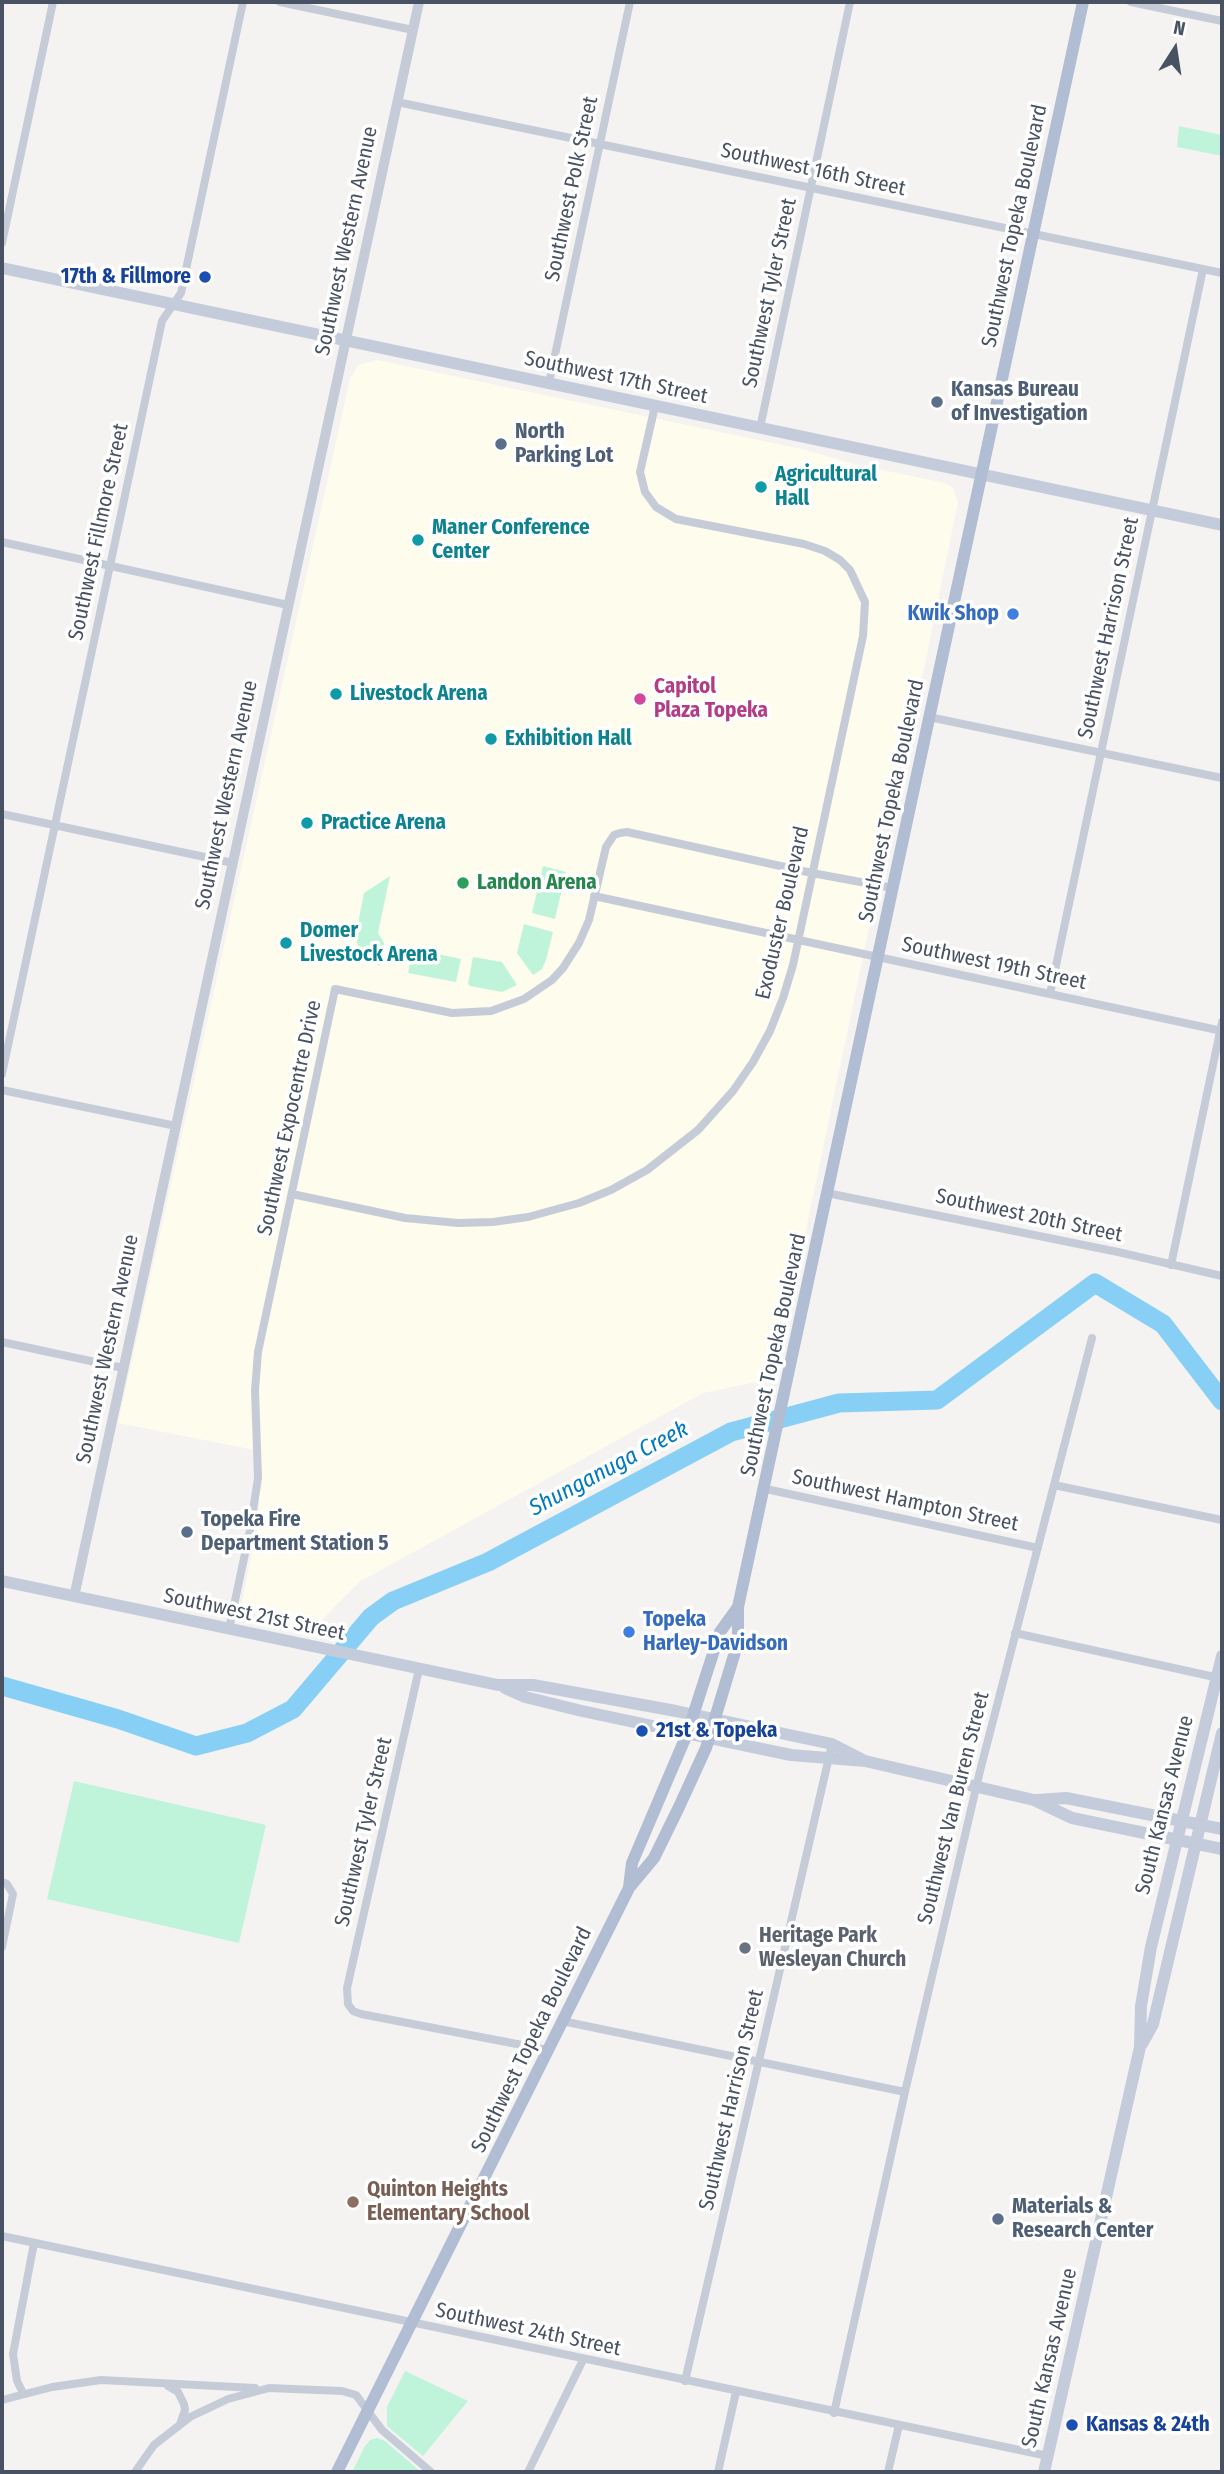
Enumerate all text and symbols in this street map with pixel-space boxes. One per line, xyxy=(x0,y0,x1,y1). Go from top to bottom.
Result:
north arrow xyxy=(1140,14,1210,84)
text: N xyxy=(1172,16,1187,40)
street label: Southwest Polk Street xyxy=(540,94,604,284)
street label: Southwest Topeka Boulevard xyxy=(977,102,1053,350)
street label: Southwest Western Avenue xyxy=(310,124,384,358)
street label: Southwest 16th Street xyxy=(718,138,908,202)
street label: Southwest Tyler Street xyxy=(738,196,802,390)
place label: 17th & Fillmore xyxy=(61,264,191,290)
marker: 17th & Fillmore xyxy=(197,269,213,285)
street label: Southwest 17th Street xyxy=(522,346,710,410)
place label: Kansas Bureau of Investigation xyxy=(951,377,1088,427)
marker: Kansas Bureau of Investigation xyxy=(929,394,945,410)
place label: North Parking Lot xyxy=(515,419,613,469)
street label: Southwest Fillmore Street xyxy=(64,421,134,643)
marker: North Parking Lot xyxy=(493,436,509,452)
place label: Agricultural Hall xyxy=(775,462,877,512)
marker: Agricultural Hall xyxy=(753,479,769,495)
place label: Maner Conference Center xyxy=(432,515,590,565)
street label: Southwest Harrison Street xyxy=(1073,515,1145,741)
marker: Maner Conference Center xyxy=(410,532,426,548)
place label: Kwik Shop xyxy=(908,601,999,627)
marker: Kwik Shop xyxy=(1005,606,1021,622)
place label: Capitol Plaza Topeka xyxy=(654,674,768,724)
street label: Southwest Topeka Boulevard xyxy=(854,677,930,925)
street label: Southwest Western Avenue xyxy=(190,678,264,912)
place label: Livestock Arena xyxy=(350,681,488,707)
marker: Livestock Arena xyxy=(328,686,344,702)
marker: Capitol Plaza Topeka xyxy=(632,691,648,707)
place label: Exhibition Hall xyxy=(505,726,632,752)
marker: Exhibition Hall xyxy=(483,731,499,747)
place label: Practice Arena xyxy=(321,810,446,836)
marker: Practice Arena xyxy=(299,815,315,831)
street label: Exoduster Boulevard xyxy=(751,824,815,1002)
place label: Landon Arena xyxy=(477,870,597,896)
marker: Landon Arena xyxy=(455,875,471,891)
place label: Domer Livestock Arena xyxy=(300,918,438,968)
street label: Southwest 19th Street xyxy=(899,932,1089,996)
marker: Domer Livestock Arena xyxy=(278,935,294,951)
street label: Southwest Expocentre Drive xyxy=(253,998,327,1238)
street label: Southwest 20th Street xyxy=(933,1184,1125,1248)
street label: Southwest Topeka Boulevard xyxy=(736,1231,812,1479)
street label: Southwest Western Avenue xyxy=(71,1232,145,1466)
water label: Shunganuga Creek xyxy=(525,1416,693,1522)
street label: Southwest Hampton Street xyxy=(789,1465,1021,1537)
place label: Topeka Fire Department Station 5 xyxy=(201,1507,389,1557)
marker: Topeka Fire Department Station 5 xyxy=(179,1524,195,1540)
street label: Southwest 21st Street xyxy=(161,1583,347,1647)
place label: Topeka Harley-Davidson xyxy=(643,1607,788,1657)
marker: Topeka Harley-Davidson xyxy=(621,1624,637,1640)
street label: Southwest Van Buren Street xyxy=(913,1689,995,1927)
street label: South Kansas Avenue xyxy=(1131,1713,1199,1897)
place label: 21st & Topeka xyxy=(656,1718,777,1744)
marker: 21st & Topeka xyxy=(634,1723,650,1739)
street label: Southwest Tyler Street xyxy=(330,1735,398,1929)
street label: Southwest Topeka Boulevard xyxy=(466,1923,598,2157)
place label: Heritage Park Wesleyan Church xyxy=(759,1923,906,1973)
marker: Heritage Park Wesleyan Church xyxy=(737,1940,753,1956)
street label: Southwest Harrison Street xyxy=(694,1987,770,2213)
place label: Quinton Heights Elementary School xyxy=(367,2177,530,2227)
marker: Quinton Heights Elementary School xyxy=(345,2194,361,2210)
place label: Materials & Research Center xyxy=(1012,2194,1153,2244)
marker: Materials & Research Center xyxy=(990,2211,1006,2227)
street label: South Kansas Avenue xyxy=(1017,2266,1083,2450)
street label: Southwest 24th Street xyxy=(433,2298,623,2362)
place label: Kansas & 24th xyxy=(1086,2412,1210,2438)
marker: Kansas & 24th xyxy=(1064,2417,1080,2433)

